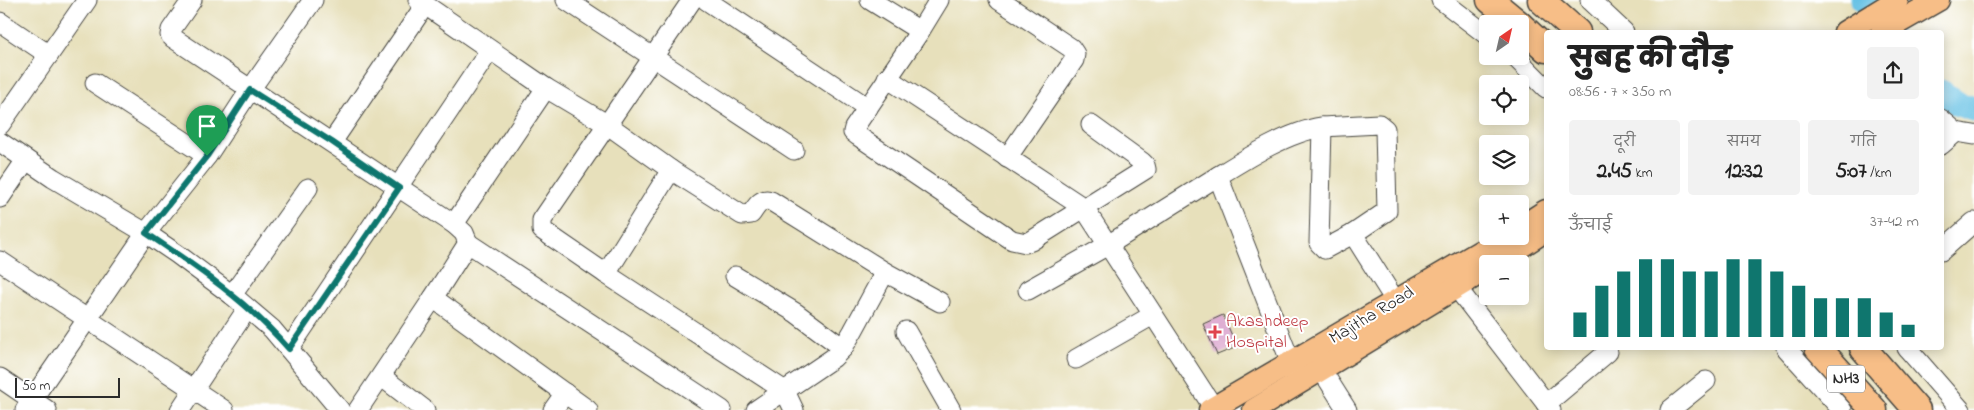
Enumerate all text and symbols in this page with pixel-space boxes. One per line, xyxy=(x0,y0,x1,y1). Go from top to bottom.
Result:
north arrow xyxy=(1479,15,1529,65)
map controls xyxy=(1479,15,1529,305)
text: सुबह की दौड़ xyxy=(1569,40,1731,81)
button: share xyxy=(1867,47,1919,99)
button: locate xyxy=(1479,75,1529,125)
text: 08:56 · 7 × 350 m xyxy=(1569,80,1671,104)
pin xyxy=(186,105,228,156)
icon: arrive xyxy=(193,112,221,140)
text: दूरी xyxy=(1614,132,1636,153)
text: समय xyxy=(1727,132,1761,153)
text: गति xyxy=(1851,132,1876,153)
button: layers xyxy=(1479,135,1529,185)
text: 2.45 xyxy=(1597,157,1632,187)
text: 12:32 xyxy=(1725,157,1763,187)
text: 5:07 xyxy=(1835,157,1867,187)
text: km xyxy=(1632,163,1653,184)
text: /km xyxy=(1867,163,1892,184)
button: + xyxy=(1479,195,1529,245)
text: 37–42 m xyxy=(1870,210,1919,234)
text: ऊँचाई xyxy=(1569,214,1612,238)
button: − xyxy=(1479,255,1529,305)
street label: Majitha Road xyxy=(1324,280,1420,352)
place label: Akashdeep Hospital xyxy=(1226,309,1309,356)
marker: Akashdeep Hospital xyxy=(1208,325,1222,339)
road number: NH3 xyxy=(1827,366,1865,392)
scale bar xyxy=(15,375,120,398)
text: 50 m xyxy=(22,376,50,397)

